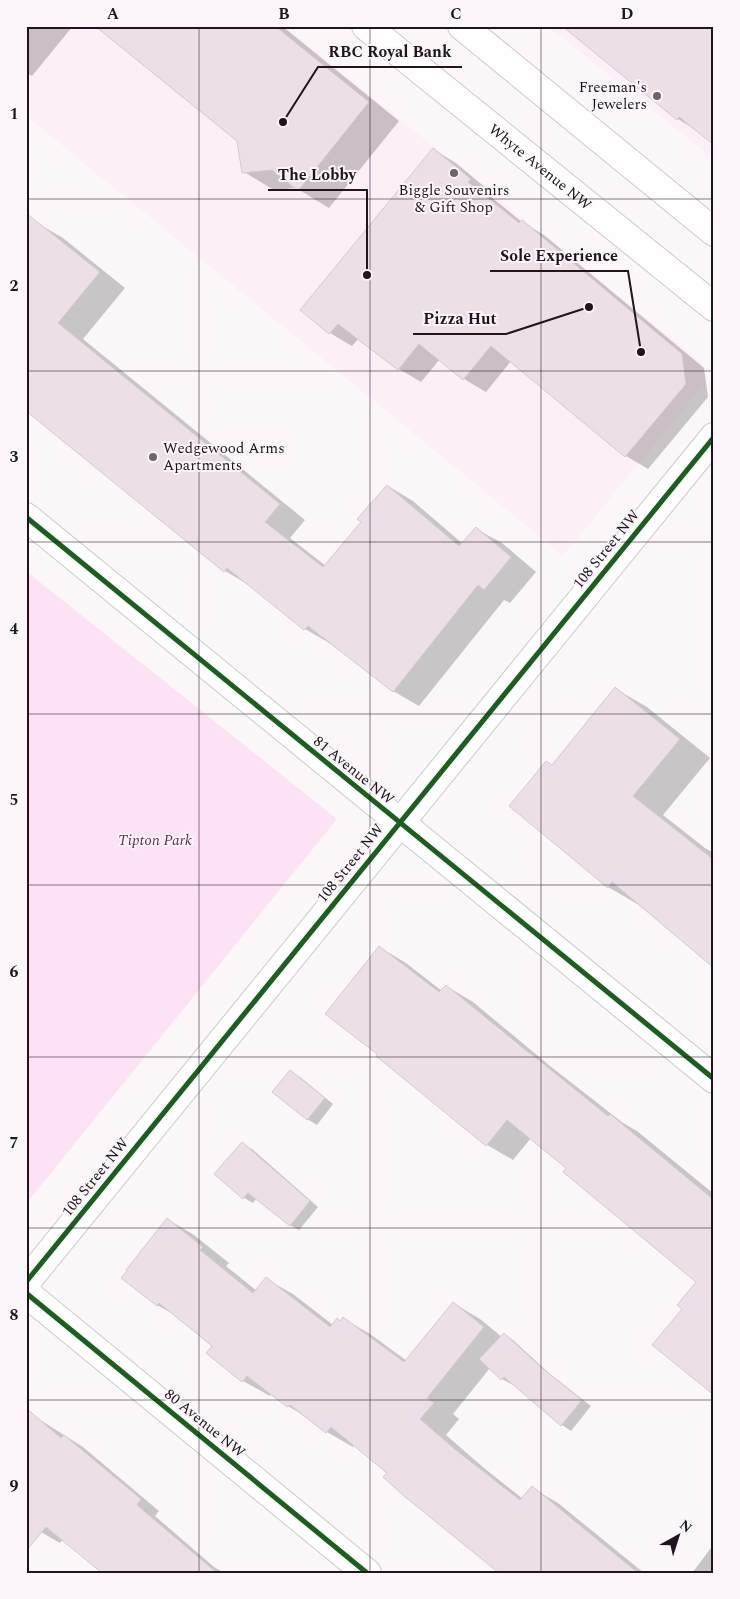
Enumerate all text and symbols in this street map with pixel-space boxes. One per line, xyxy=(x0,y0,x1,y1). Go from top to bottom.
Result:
text: A xyxy=(107,2,120,26)
text: B xyxy=(278,2,290,26)
text: C xyxy=(450,2,462,26)
text: D xyxy=(621,2,634,26)
callout: RBC Royal Bank xyxy=(318,36,462,67)
text: RBC Royal Bank xyxy=(328,40,452,64)
place label: Freeman's Jewelers xyxy=(579,76,647,116)
marker: Freeman's Jewelers xyxy=(651,90,663,102)
text: 1 xyxy=(10,102,18,126)
street label: Whyte Avenue NW xyxy=(483,118,597,216)
callout: The Lobby xyxy=(268,159,367,190)
text: The Lobby xyxy=(278,163,358,187)
marker: Biggle Souvenirs & Gift Shop xyxy=(448,167,460,179)
place label: Biggle Souvenirs & Gift Shop xyxy=(399,179,509,219)
callout: Sole Experience xyxy=(490,240,628,271)
text: Sole Experience xyxy=(500,244,618,268)
text: 2 xyxy=(10,274,19,298)
callout: Pizza Hut xyxy=(413,303,506,334)
text: Pizza Hut xyxy=(423,307,497,331)
place label: Wedgewood Arms Apartments xyxy=(163,437,285,477)
text: 3 xyxy=(10,445,19,469)
marker: Wedgewood Arms Apartments xyxy=(147,451,159,463)
street label: 108 Street NW xyxy=(567,505,646,594)
text: 4 xyxy=(10,617,19,641)
street label: 81 Avenue NW xyxy=(308,730,399,811)
text: 5 xyxy=(10,788,18,812)
street label: 108 Street NW xyxy=(311,819,390,908)
park label: Tipton Park xyxy=(118,829,192,852)
text: 6 xyxy=(10,960,19,984)
text: 7 xyxy=(10,1131,19,1155)
street label: 108 Street NW xyxy=(56,1133,135,1222)
text: 8 xyxy=(10,1303,19,1327)
street label: 80 Avenue NW xyxy=(159,1383,250,1464)
text: 9 xyxy=(10,1474,19,1498)
north arrow xyxy=(652,1512,702,1562)
text: N xyxy=(675,1515,697,1538)

